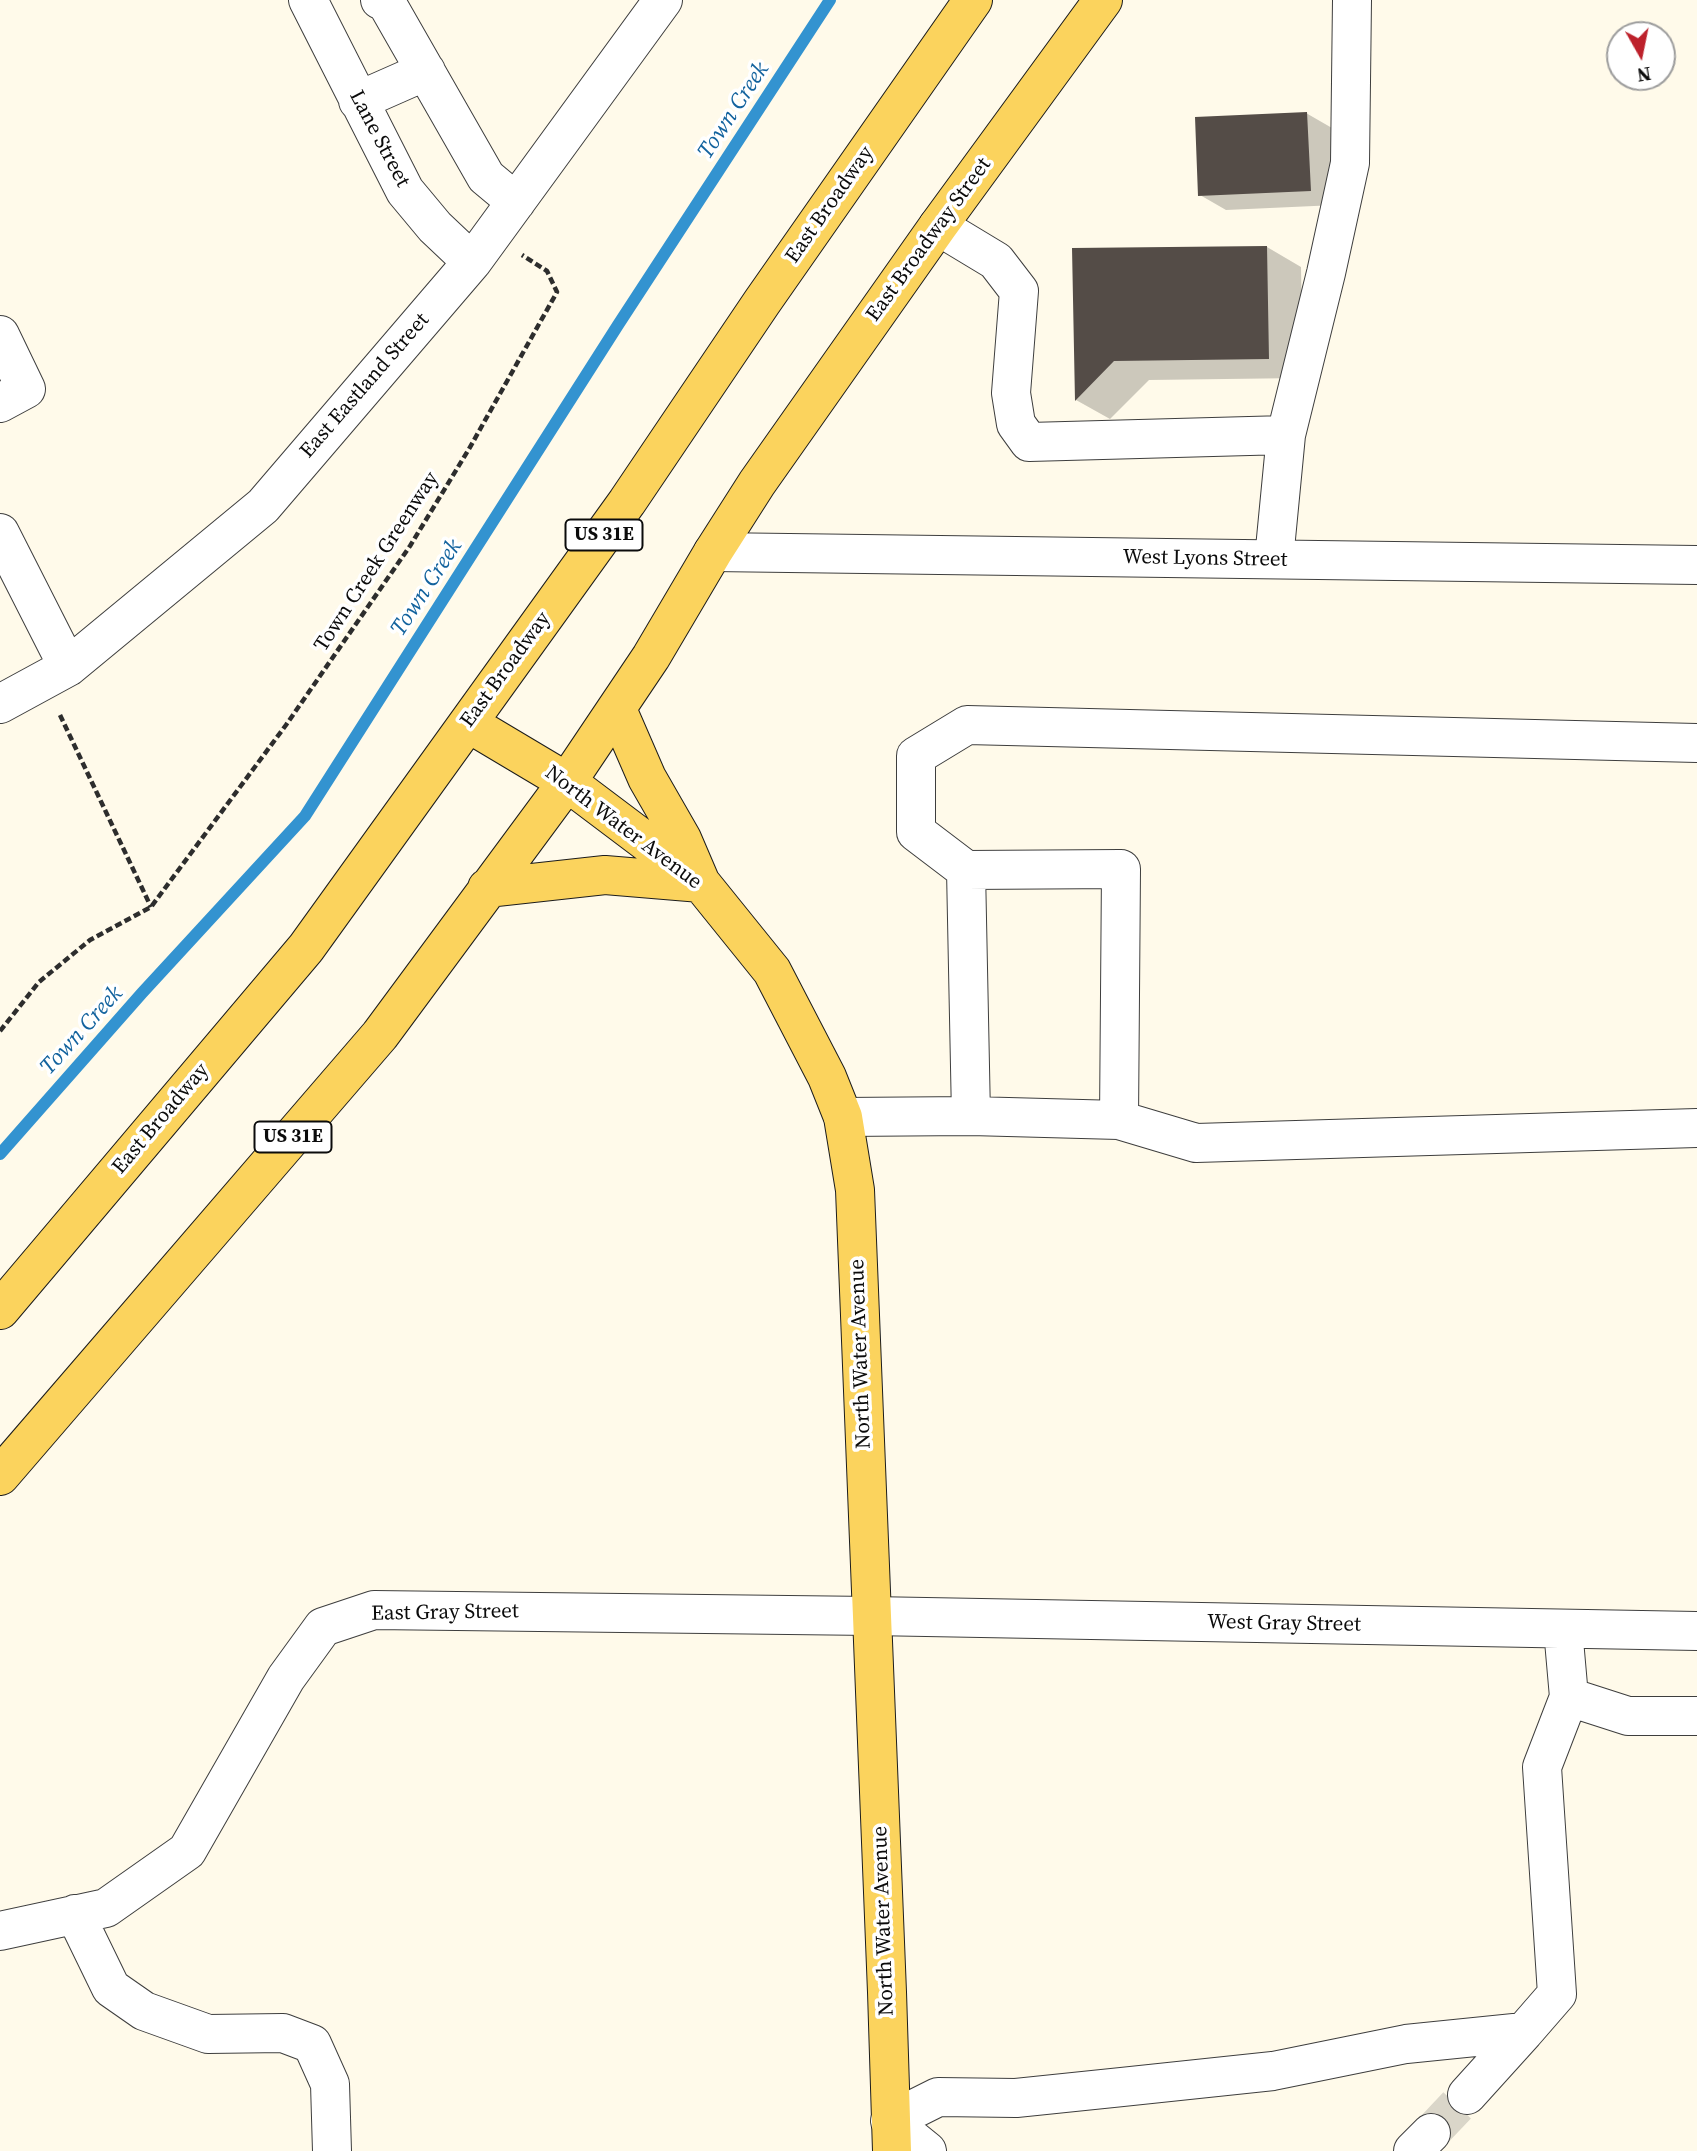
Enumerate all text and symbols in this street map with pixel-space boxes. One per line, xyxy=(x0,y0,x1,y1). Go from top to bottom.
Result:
north arrow xyxy=(1606,21,1676,91)
water label: Town Creek xyxy=(692,57,776,165)
text: N xyxy=(1635,61,1653,89)
street label: Lane Street xyxy=(343,86,415,192)
street label: East Broadway xyxy=(780,142,880,268)
street label: East Broadway Street xyxy=(861,153,997,327)
street label: East Eastland Street xyxy=(295,308,435,464)
street label: Town Creek Greenway xyxy=(309,467,445,657)
road number: US 31E xyxy=(566,520,642,550)
water label: Town Creek xyxy=(385,534,469,642)
street label: West Lyons Street xyxy=(1122,545,1288,573)
street label: East Broadway xyxy=(456,607,556,733)
street label: North Water Avenue xyxy=(540,761,706,895)
water label: Town Creek xyxy=(35,981,129,1081)
street label: East Broadway xyxy=(107,1058,215,1180)
road number: US 31E xyxy=(254,1121,332,1152)
street label: North Water Avenue xyxy=(845,1259,877,1449)
street label: East Gray Street xyxy=(371,1599,519,1627)
street label: West Gray Street xyxy=(1207,1610,1361,1638)
street label: North Water Avenue xyxy=(868,1826,900,2016)

